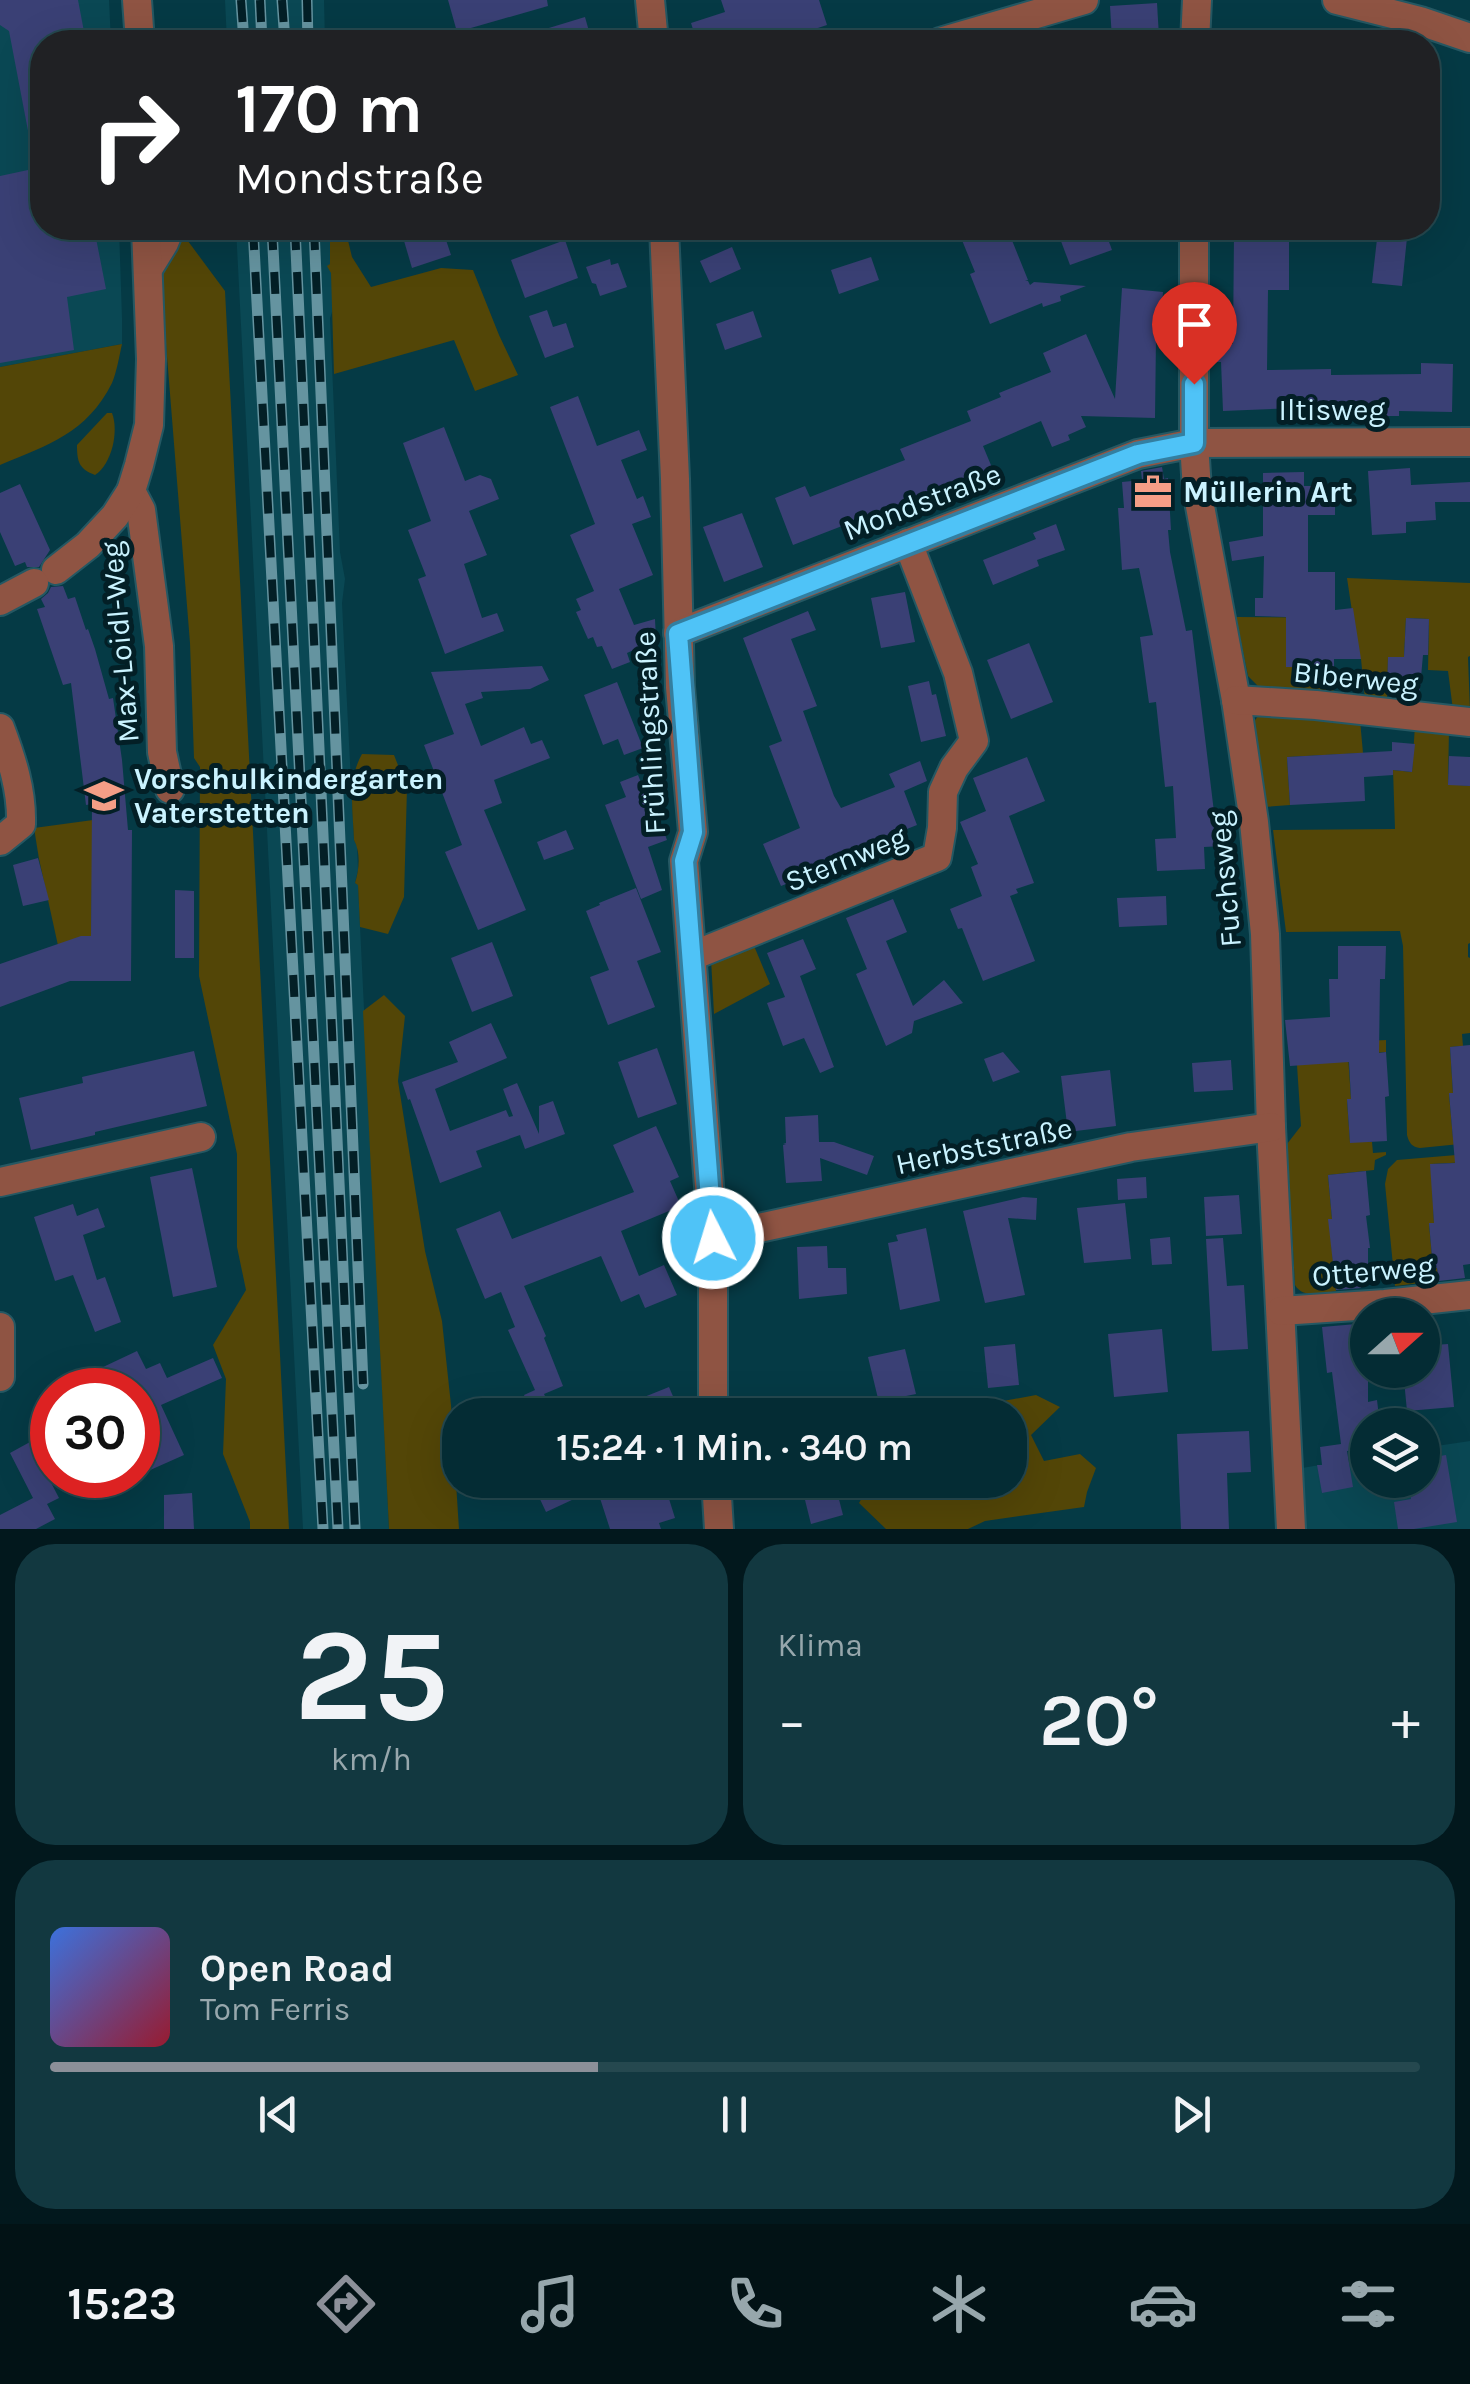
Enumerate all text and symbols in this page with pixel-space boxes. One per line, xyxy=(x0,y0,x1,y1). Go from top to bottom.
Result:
text: 170 m xyxy=(235,68,423,150)
icon: right xyxy=(70,70,200,200)
text: Mondstraße xyxy=(235,152,484,204)
pin xyxy=(1152,282,1237,385)
icon: arrive xyxy=(1167,297,1222,352)
street label: Iltisweg xyxy=(1279,392,1385,428)
street label: Mondstraße xyxy=(838,455,1006,549)
office icon: Müllerin Art xyxy=(1132,471,1174,513)
place label: Müllerin Art xyxy=(1183,474,1353,510)
street label: Max-Loidl-Weg xyxy=(93,540,147,744)
street label: Frühlingstraße xyxy=(627,630,673,836)
street label: Biberweg xyxy=(1292,654,1420,702)
place label: Vorschulkindergarten Vaterstetten xyxy=(134,761,443,831)
school or university icon: Vorschulkindergarten Vaterstetten xyxy=(83,775,125,817)
street label: Fuchsweg xyxy=(1201,809,1249,949)
street label: Sternweg xyxy=(780,818,912,900)
street label: Herbststraße xyxy=(893,1110,1075,1182)
position arrow xyxy=(661,1186,765,1290)
street label: Otterweg xyxy=(1311,1248,1436,1294)
north arrow xyxy=(1350,1298,1440,1388)
map controls xyxy=(1350,1298,1440,1498)
speed limit sign: 30 xyxy=(30,1368,160,1498)
button: layers xyxy=(1350,1408,1440,1498)
text: 15:24 · 1 Min. · 340 m xyxy=(556,1425,913,1470)
text: 25 xyxy=(294,1600,448,1752)
text: Klima xyxy=(778,1627,863,1664)
text: 20° xyxy=(1039,1676,1159,1764)
text: − xyxy=(778,1689,806,1753)
text: + xyxy=(1391,1689,1420,1753)
text: km/h xyxy=(331,1741,412,1778)
text: Open Road xyxy=(200,1946,394,1991)
text: Tom Ferris xyxy=(200,1991,350,2028)
icon: previous xyxy=(251,2087,306,2142)
icon: pause xyxy=(707,2087,762,2142)
icon: next xyxy=(1164,2087,1219,2142)
icon: directions xyxy=(311,2269,381,2339)
icon: music xyxy=(515,2269,585,2339)
icon: phone xyxy=(720,2269,790,2339)
icon: climate xyxy=(924,2269,994,2339)
icon: car xyxy=(1128,2269,1198,2339)
icon: filters xyxy=(1333,2269,1403,2339)
text: 15:23 xyxy=(67,2278,177,2330)

